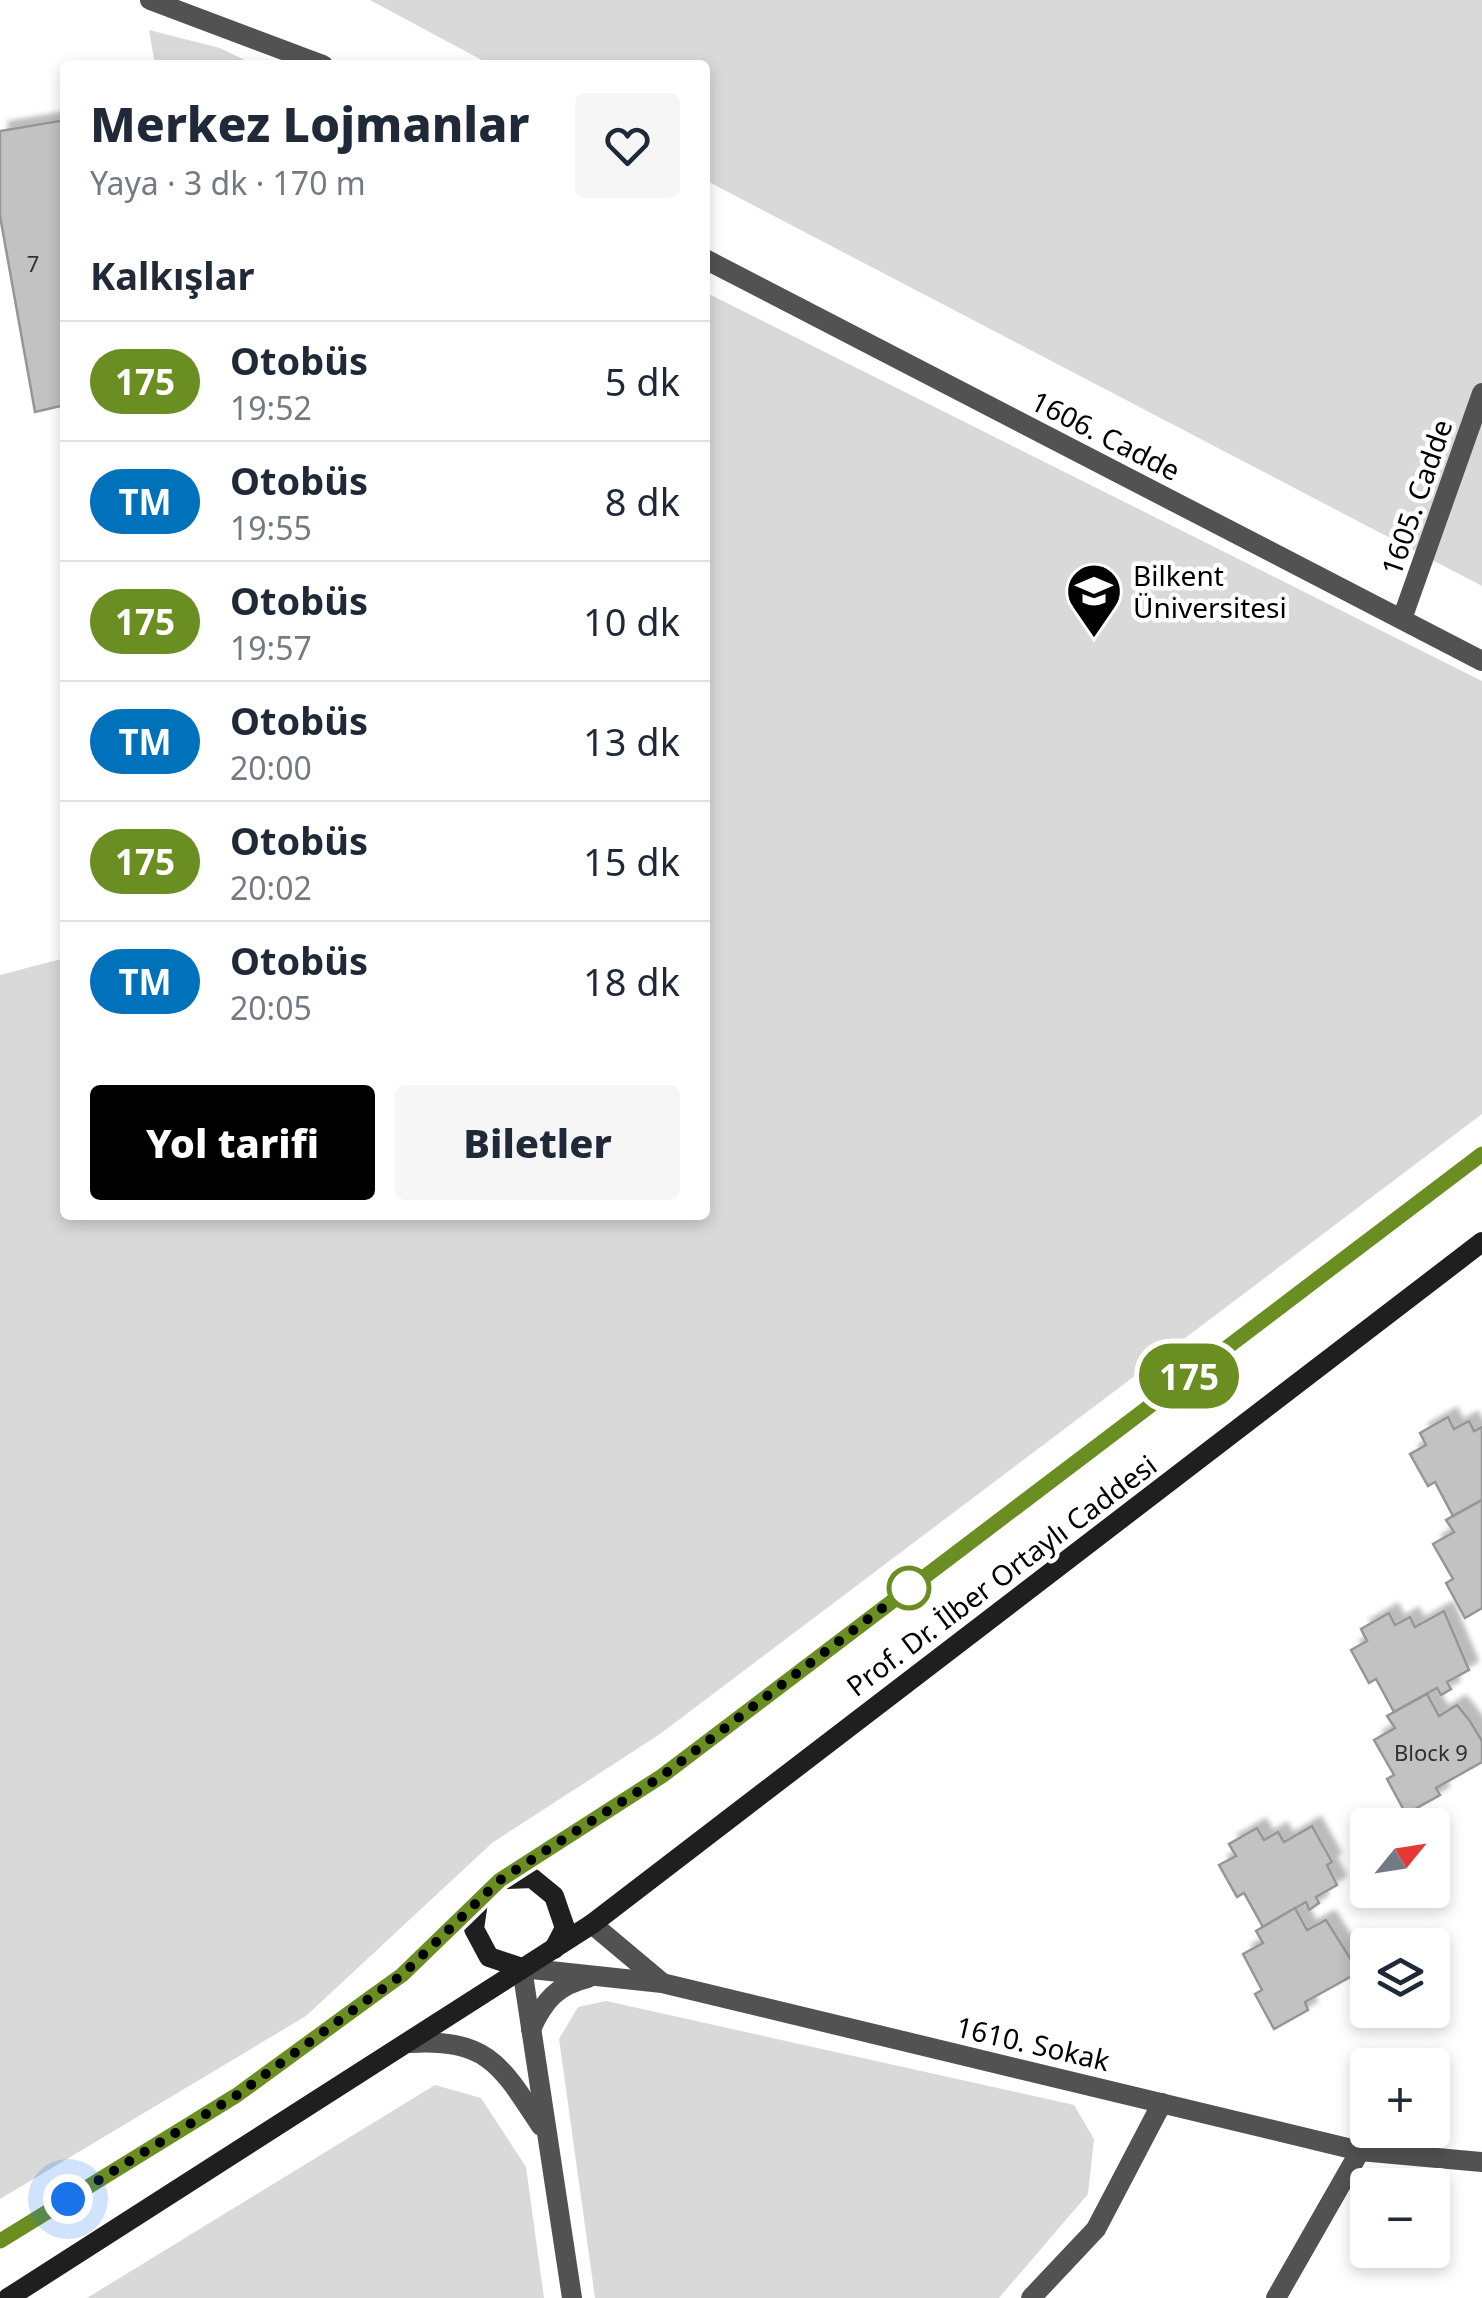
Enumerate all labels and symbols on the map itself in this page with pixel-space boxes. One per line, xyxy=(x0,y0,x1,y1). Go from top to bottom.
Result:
house number: 7 xyxy=(27,248,39,278)
street label: 1606. Cadde xyxy=(1025,381,1187,489)
street label: 1605. Cadde xyxy=(1372,414,1460,580)
place label: Bilkent Üniversitesi xyxy=(1133,556,1287,626)
school or university icon: Bilkent Üniversitesi xyxy=(1064,561,1124,640)
line badge: 175 xyxy=(1132,1344,1246,1408)
street label: Prof. Dr. İlber Ortaylı Caddesi xyxy=(838,1446,1164,1704)
unlabelled marker xyxy=(888,1567,930,1609)
house number: Block 9 xyxy=(1394,1737,1468,1767)
north arrow xyxy=(1350,1808,1450,1908)
street label: 1610. Sokak xyxy=(952,2007,1114,2079)
your location xyxy=(43,2174,93,2224)

